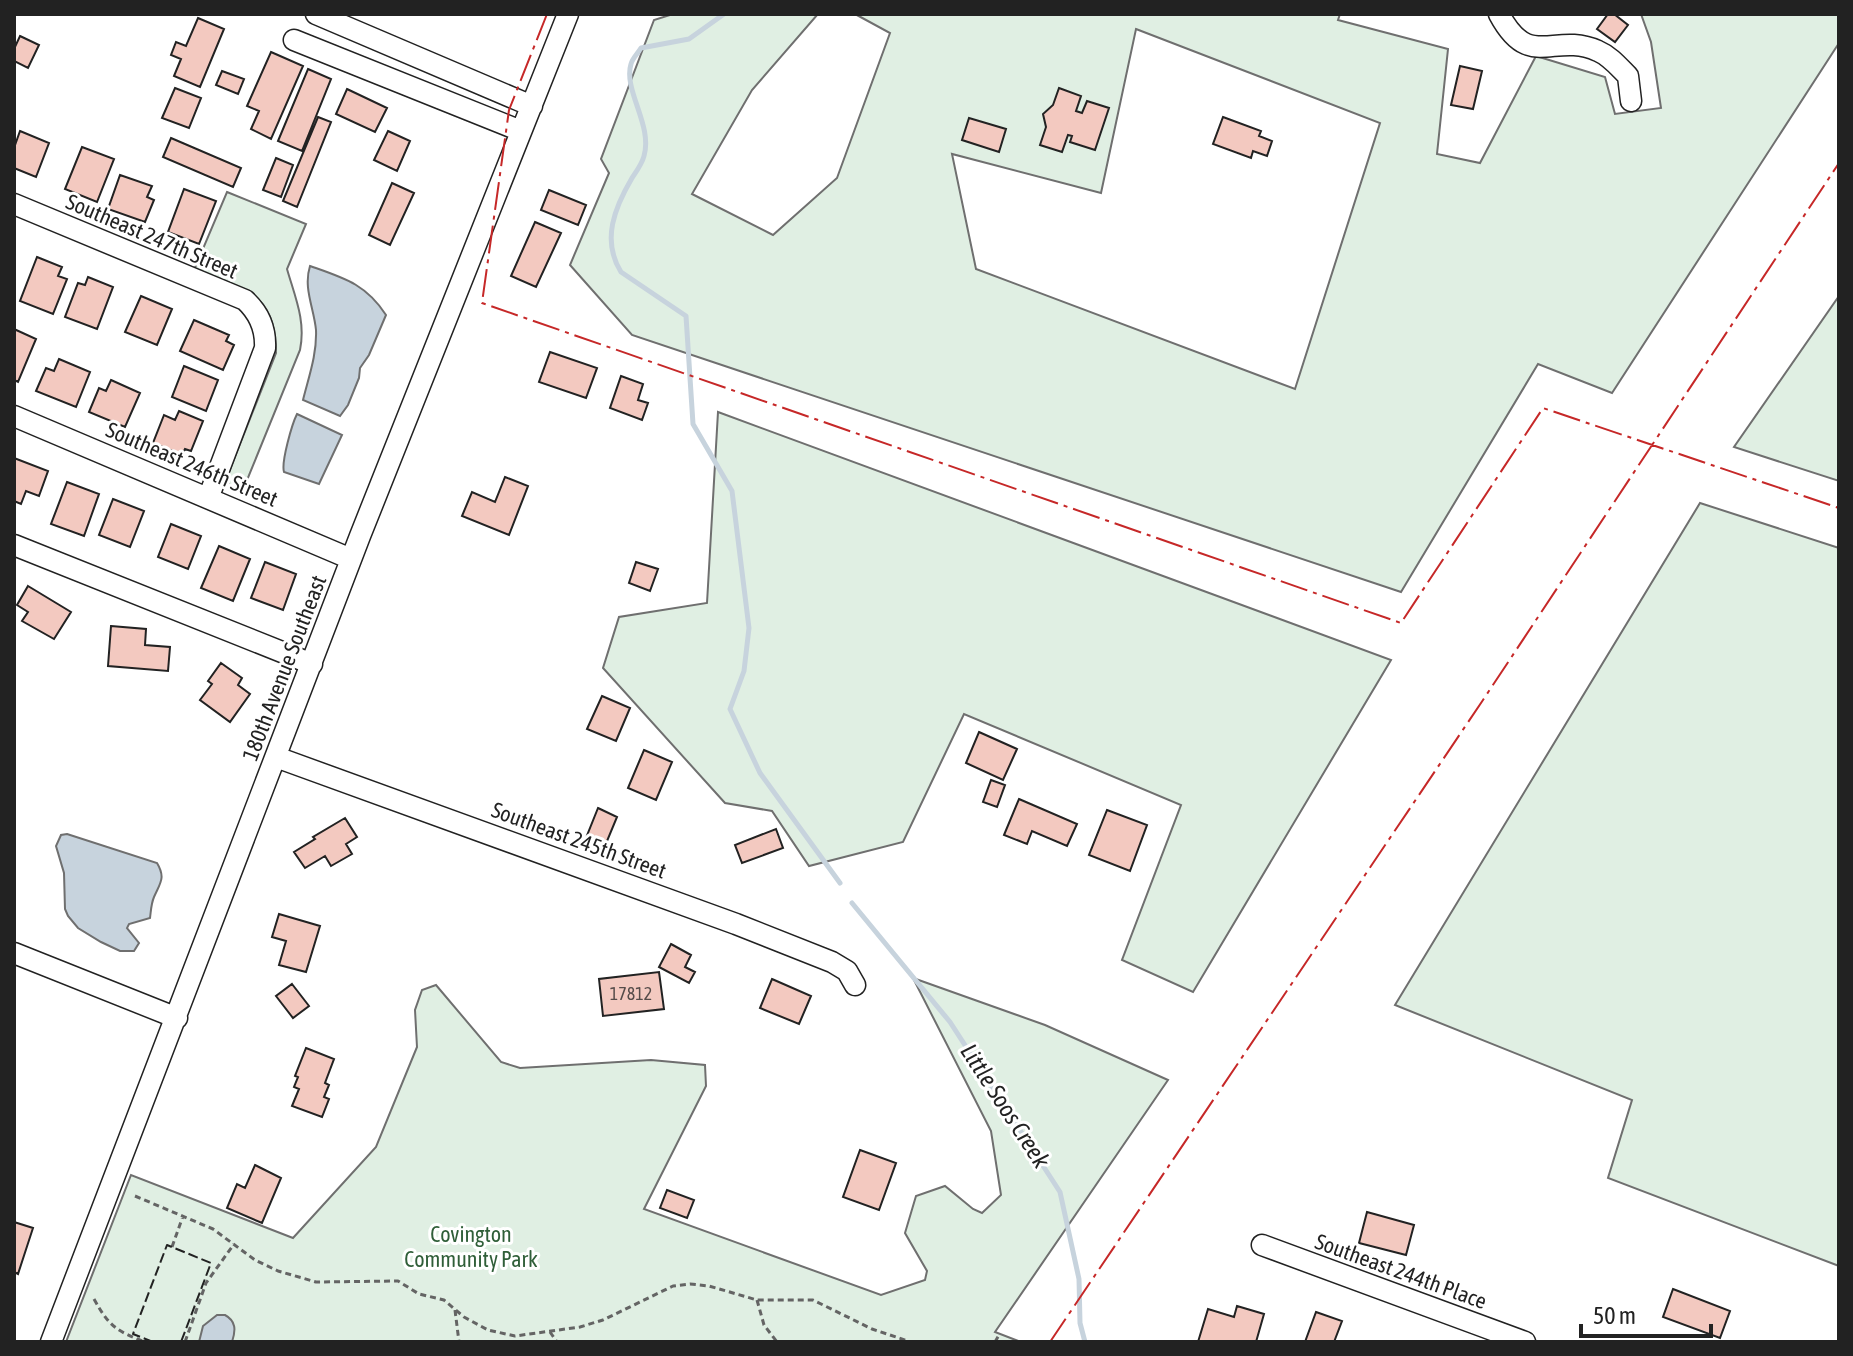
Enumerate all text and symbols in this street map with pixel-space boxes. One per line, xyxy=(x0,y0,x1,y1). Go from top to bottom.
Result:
street label: Southeast 247th Street xyxy=(62,188,242,284)
street label: Southeast 246th Street xyxy=(102,416,282,512)
street label: 180th Avenue Southeast xyxy=(237,572,331,764)
street label: Southeast 245th Street xyxy=(488,796,670,884)
house number: 17812 xyxy=(610,983,652,1004)
water label: Little Soos Creek xyxy=(955,1039,1056,1173)
park label: Covington Community Park xyxy=(404,1221,538,1272)
street label: Southeast 244th Place xyxy=(1312,1228,1490,1314)
scale bar xyxy=(1581,1288,1711,1338)
text: 50 m xyxy=(1593,1302,1636,1329)

